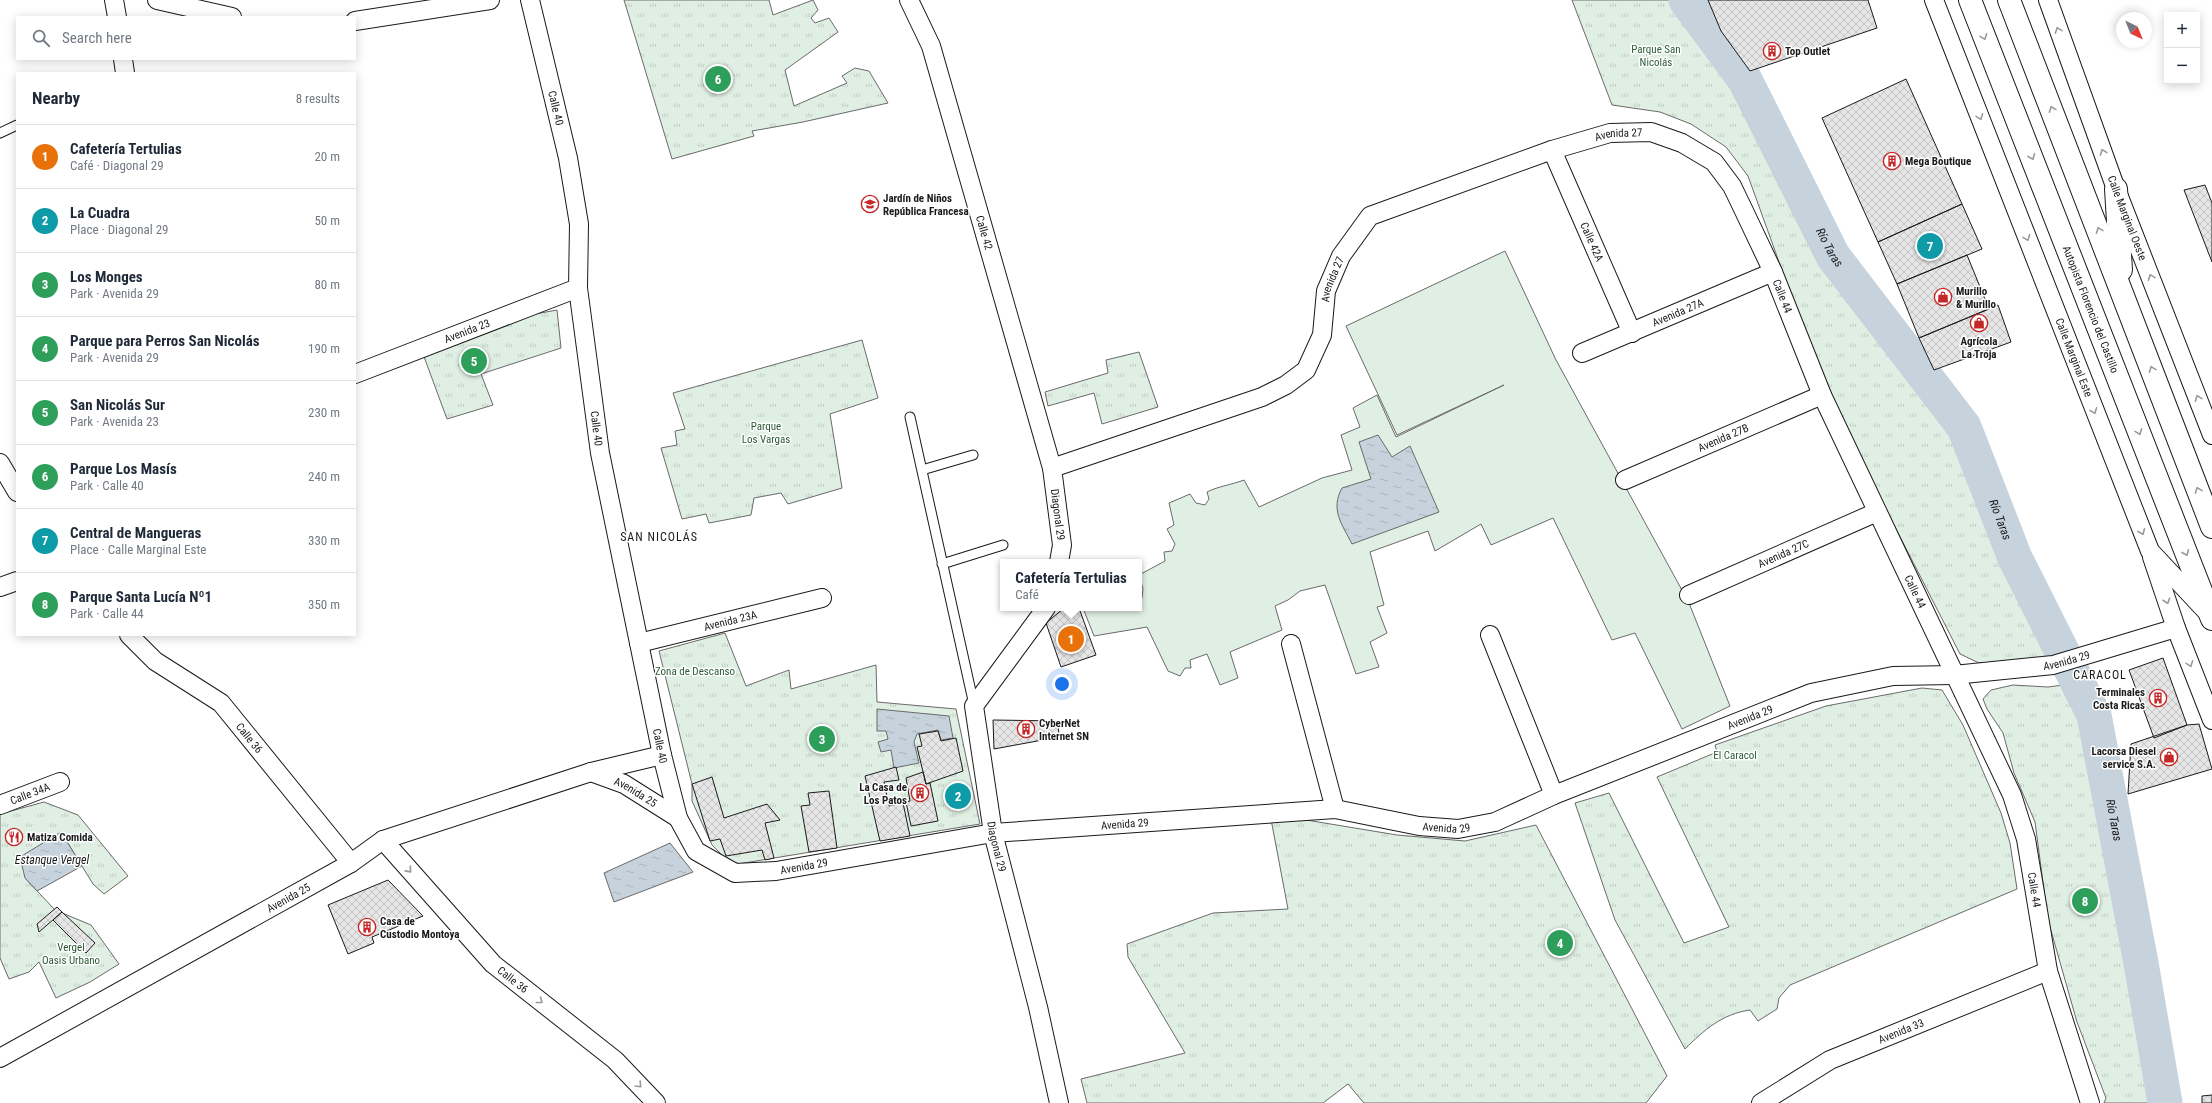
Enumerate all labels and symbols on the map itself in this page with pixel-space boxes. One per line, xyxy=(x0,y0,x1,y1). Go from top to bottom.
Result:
north arrow xyxy=(2116,12,2152,48)
one-way arrow xyxy=(2055,27,2063,34)
one-way arrow xyxy=(1979,33,1987,40)
building icon: Top Outlet xyxy=(1762,41,1782,61)
park label: Parque San Nicolás xyxy=(1631,43,1681,69)
place label: Top Outlet xyxy=(1785,45,1831,58)
pin: 6 xyxy=(705,64,731,94)
street label: Calle 40 xyxy=(546,89,566,127)
one-way arrow xyxy=(2049,106,2057,113)
one-way arrow xyxy=(1976,113,1984,120)
street label: Avenida 27 xyxy=(1593,126,1642,144)
one-way arrow xyxy=(2099,149,2107,156)
building icon: Mega Boutique xyxy=(1882,151,1902,171)
one-way arrow xyxy=(2027,154,2035,161)
place label: Mega Boutique xyxy=(1905,155,1971,168)
street label: Calle Marginal Oeste xyxy=(2105,174,2150,262)
place label: Jardín de Niños República Francesa xyxy=(883,192,969,218)
school or university icon: Jardín de Niños República Francesa xyxy=(860,194,880,214)
street label: Calle 42 xyxy=(973,214,996,251)
street label: Calle 42A xyxy=(1578,220,1607,264)
water label: Río Taras xyxy=(1813,226,1846,270)
one-way arrow xyxy=(2096,227,2104,234)
pin: 7 xyxy=(1917,231,1943,261)
one-way arrow xyxy=(2022,233,2030,241)
street label: Autopista Florencio del Castillo xyxy=(2060,244,2122,375)
street label: Avenida 27 xyxy=(1319,255,1346,303)
one-way arrow xyxy=(2147,274,2155,281)
street label: Calle 44 xyxy=(1770,277,1795,315)
place label: Murillo & Murillo xyxy=(1956,285,1997,311)
shop icon: Murillo & Murillo xyxy=(1933,287,1953,307)
street label: Avenida 27A xyxy=(1650,296,1706,329)
shop icon: Agrícola La Troja xyxy=(1969,313,1989,333)
street label: Avenida 23 xyxy=(442,316,492,346)
street label: Calle Marginal Este xyxy=(2053,316,2095,399)
place label: Agrícola La Troja xyxy=(1960,335,1998,361)
pin: 5 xyxy=(461,346,487,376)
one-way arrow xyxy=(2148,365,2156,372)
one-way arrow xyxy=(2194,395,2202,402)
one-way arrow xyxy=(2089,407,2097,415)
street label: Calle 40 xyxy=(588,410,605,447)
park label: Parque Los Vargas xyxy=(742,420,790,446)
street label: Avenida 27B xyxy=(1696,421,1751,454)
one-way arrow xyxy=(2135,429,2143,436)
one-way arrow xyxy=(2195,487,2203,494)
street label: Diagonal 29 xyxy=(1048,488,1068,541)
water label: Río Taras xyxy=(1986,497,2014,542)
district label: SAN NICOLÁS xyxy=(620,529,698,544)
one-way arrow xyxy=(2138,529,2146,536)
street label: Avenida 27C xyxy=(1756,537,1811,570)
one-way arrow xyxy=(2182,550,2190,557)
street label: Calle 44 xyxy=(1902,573,1929,611)
one-way arrow xyxy=(2162,597,2171,604)
street label: Avenida 23A xyxy=(702,608,759,633)
pin: 1 xyxy=(1058,624,1084,654)
street label: Avenida 29 xyxy=(2043,648,2091,672)
one-way arrow xyxy=(2186,661,2194,668)
park label: Zona de Descanso xyxy=(655,665,736,678)
district label: CARACOL xyxy=(2073,668,2127,682)
your location xyxy=(1052,674,1072,694)
place label: Terminales Costa Ricas xyxy=(2093,686,2145,712)
building icon: Terminales Costa Ricas xyxy=(2148,688,2168,708)
street label: Avenida 29 xyxy=(1725,702,1775,732)
place label: CyberNet Internet SN xyxy=(1039,717,1089,743)
building icon: CyberNet Internet SN xyxy=(1016,719,1036,739)
street label: Calle 36 xyxy=(233,720,266,756)
pin: 3 xyxy=(809,724,835,754)
street label: Calle 40 xyxy=(650,727,670,765)
place label: Lacorsa Diesel service S.A. xyxy=(2091,745,2156,771)
shop icon: Lacorsa Diesel service S.A. xyxy=(2159,747,2179,767)
park label: El Caracol xyxy=(1713,749,1757,762)
street label: Avenida 25 xyxy=(612,774,659,810)
street label: Calle 34A xyxy=(8,780,52,807)
place label: La Casa de Los Patos xyxy=(859,781,907,807)
pin: 2 xyxy=(945,781,971,811)
building icon: La Casa de Los Patos xyxy=(910,783,930,803)
water label: Río Taras xyxy=(2103,798,2125,842)
street label: Avenida 29 xyxy=(1100,816,1149,832)
street label: Diagonal 29 xyxy=(985,820,1009,873)
street label: Avenida 29 xyxy=(1422,820,1471,836)
restaurant icon: Matiza Comida xyxy=(4,827,24,847)
place label: Matiza Comida xyxy=(27,831,93,844)
water label: Estanque Vergel xyxy=(15,853,90,867)
street label: Avenida 29 xyxy=(779,856,829,877)
one-way arrow xyxy=(405,865,412,872)
street label: Calle 44 xyxy=(2025,871,2044,909)
street label: Avenida 25 xyxy=(264,880,313,915)
pin: 8 xyxy=(2072,886,2098,916)
place label: Casa de Custodio Montoya xyxy=(380,915,459,941)
building icon: Casa de Custodio Montoya xyxy=(357,917,377,937)
pin: 4 xyxy=(1547,928,1573,958)
park label: Vergel Oasis Urbano xyxy=(42,941,100,967)
street label: Calle 36 xyxy=(495,964,531,996)
one-way arrow xyxy=(535,996,542,1003)
street label: Avenida 33 xyxy=(1876,1016,1926,1046)
one-way arrow xyxy=(634,1080,642,1088)

